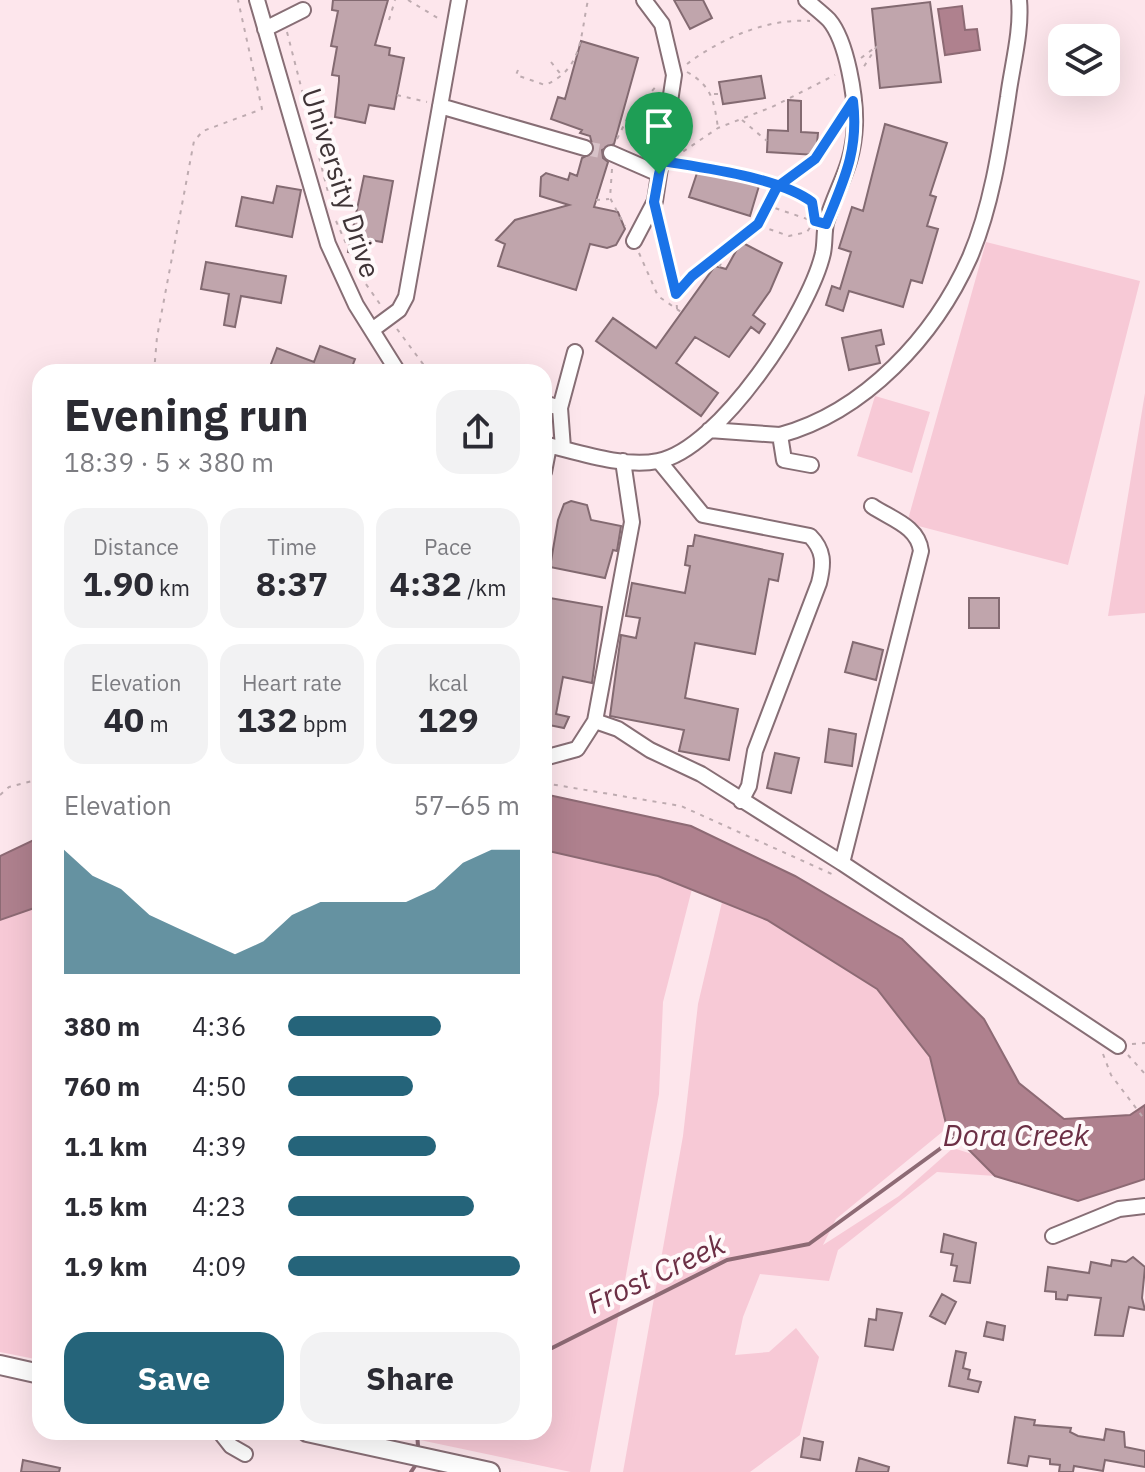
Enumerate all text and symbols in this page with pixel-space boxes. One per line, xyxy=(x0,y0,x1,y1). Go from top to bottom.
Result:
map controls xyxy=(1048,24,1120,96)
button: layers xyxy=(1048,24,1120,96)
street label: University Drive xyxy=(293,83,390,282)
pin xyxy=(625,92,693,174)
icon: arrive xyxy=(637,104,681,148)
text: Evening run xyxy=(64,386,309,443)
button: share xyxy=(436,390,520,474)
text: 18:39 · 5 × 380 m xyxy=(64,445,274,479)
text: Distance xyxy=(93,532,179,561)
text: Time xyxy=(267,532,317,561)
text: Pace xyxy=(424,532,472,561)
text: 1.90 xyxy=(82,561,154,605)
text: 8:37 xyxy=(256,561,328,605)
text: 4:32 xyxy=(390,561,462,605)
text: km xyxy=(154,573,190,602)
text: /km xyxy=(462,573,506,602)
text: Elevation xyxy=(90,668,182,697)
text: Heart rate xyxy=(242,668,342,697)
text: kcal xyxy=(428,668,468,697)
text: 40 xyxy=(103,697,144,741)
text: 132 xyxy=(236,697,298,741)
text: 129 xyxy=(417,697,479,741)
text: m xyxy=(144,709,169,738)
text: bpm xyxy=(298,709,348,738)
text: Elevation xyxy=(64,788,172,822)
text: 57–65 m xyxy=(413,788,520,822)
text: 380 m xyxy=(64,1009,140,1043)
text: 4:36 xyxy=(192,1009,246,1043)
text: 760 m xyxy=(64,1069,140,1103)
text: 4:50 xyxy=(192,1069,246,1103)
water label: Dora Creek xyxy=(943,1115,1090,1154)
text: 1.1 km xyxy=(64,1129,148,1163)
text: 4:39 xyxy=(192,1129,246,1163)
text: 1.5 km xyxy=(64,1189,148,1223)
text: 4:23 xyxy=(192,1189,246,1223)
water label: Frost Creek xyxy=(580,1223,731,1322)
text: 1.9 km xyxy=(64,1249,148,1283)
text: 4:09 xyxy=(192,1249,246,1283)
button: Save xyxy=(64,1332,284,1424)
button: Share xyxy=(300,1332,520,1424)

